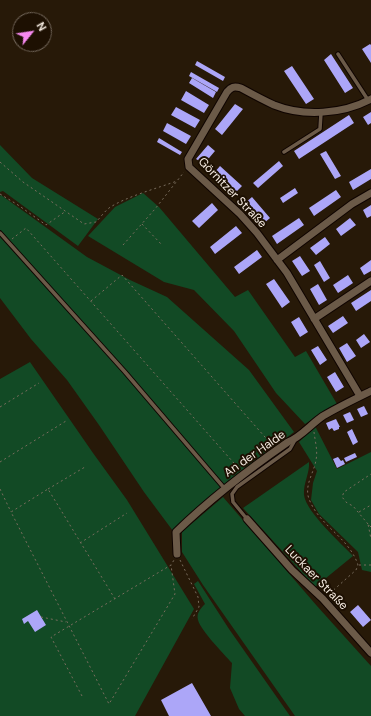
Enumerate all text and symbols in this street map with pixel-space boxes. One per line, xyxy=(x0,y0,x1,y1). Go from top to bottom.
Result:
north arrow xyxy=(12,12,52,52)
text: N xyxy=(33,20,50,33)
street label: Görnitzer Straße xyxy=(195,155,269,231)
street label: An der Halde xyxy=(221,428,289,480)
street label: Luckaer Straße xyxy=(282,543,350,613)

